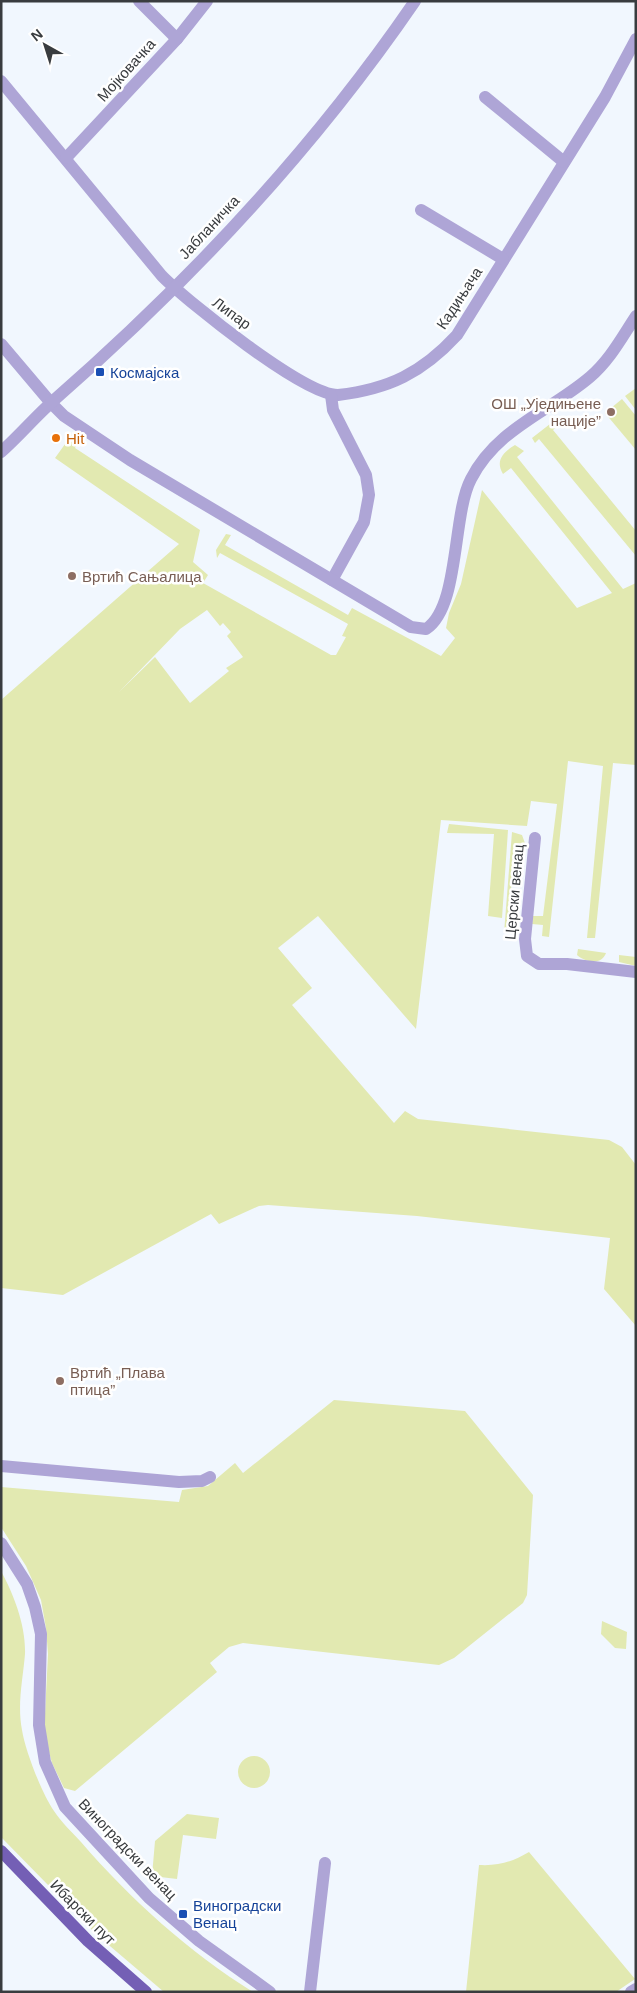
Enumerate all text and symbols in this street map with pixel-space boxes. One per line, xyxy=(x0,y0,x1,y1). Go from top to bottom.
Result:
north arrow xyxy=(20,20,70,70)
text: N xyxy=(28,25,46,44)
street label: Мојковачка xyxy=(93,35,159,105)
street label: Јабланичка xyxy=(175,191,243,262)
street label: Кадињача xyxy=(433,263,486,332)
street label: Липар xyxy=(210,293,254,333)
place label: Космајска xyxy=(110,364,180,381)
marker: Космајска xyxy=(94,366,106,378)
place label: ОШ „Уједињене нације” xyxy=(491,395,601,429)
marker: ОШ „Уједињене нације” xyxy=(605,406,617,418)
place label: Hit xyxy=(66,430,85,447)
marker: Hit xyxy=(50,432,62,444)
place label: Вртић Сањалица xyxy=(82,568,202,585)
marker: Вртић Сањалица xyxy=(66,570,78,582)
street label: Церски венац xyxy=(501,843,527,940)
place label: Вртић „Плава птица” xyxy=(70,1364,165,1398)
marker: Вртић „Плава птица” xyxy=(54,1375,66,1387)
street label: Виноградски венац xyxy=(75,1795,181,1903)
street label: Ибарски пут xyxy=(47,1876,119,1948)
place label: Виноградски Венац xyxy=(193,1897,281,1931)
marker: Виноградски Венац xyxy=(177,1908,189,1920)

